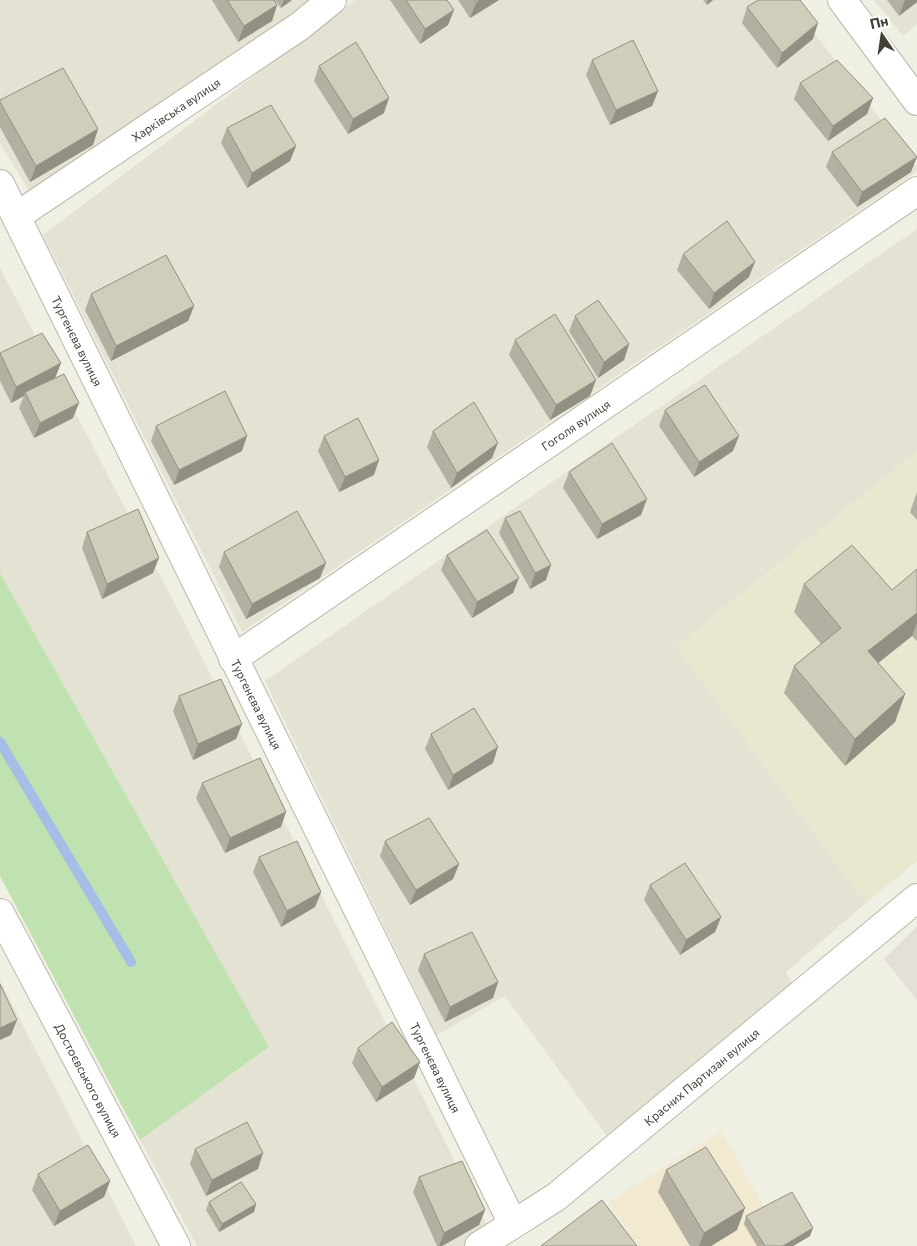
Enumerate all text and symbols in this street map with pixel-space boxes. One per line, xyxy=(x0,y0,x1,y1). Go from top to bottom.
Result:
north arrow xyxy=(857,10,907,60)
text: Пн xyxy=(868,11,890,32)
street label: Харківська вулиця xyxy=(129,75,223,144)
street label: Тургенєва вулиця xyxy=(49,294,106,388)
street label: Гоголя вулиця xyxy=(538,396,613,453)
street label: Тургенєва вулиця xyxy=(228,657,285,752)
street label: Тургенєва вулиця xyxy=(408,1020,464,1115)
street label: Достоєвського вулиця xyxy=(52,1021,124,1140)
street label: Красних Партизан вулиця xyxy=(641,1025,762,1128)

